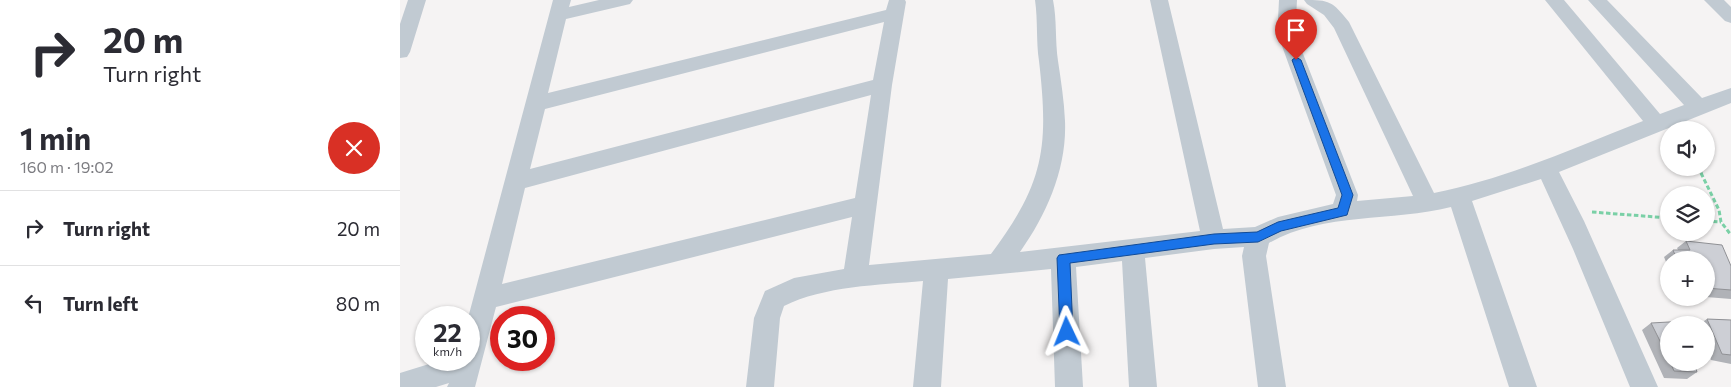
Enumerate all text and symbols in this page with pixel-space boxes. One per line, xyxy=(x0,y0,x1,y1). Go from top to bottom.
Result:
pin xyxy=(1275,9,1317,60)
icon: arrive xyxy=(1282,16,1310,44)
text: 20 m xyxy=(103,17,183,60)
icon: right xyxy=(20,20,85,85)
text: Turn right xyxy=(103,60,201,87)
text: 1 min xyxy=(20,119,91,156)
map controls xyxy=(1660,121,1715,371)
button: sound xyxy=(1660,121,1715,176)
button: close xyxy=(328,122,380,174)
text: 160 m · 19:02 xyxy=(20,157,114,176)
button: layers xyxy=(1660,186,1715,241)
icon: right xyxy=(20,214,48,242)
text: Turn right xyxy=(63,217,150,240)
text: 20 m xyxy=(337,217,380,240)
button: + xyxy=(1660,251,1715,306)
icon: left xyxy=(20,289,48,317)
text: Turn left xyxy=(63,292,138,315)
text: 80 m xyxy=(336,292,380,315)
position arrow xyxy=(1040,305,1092,357)
speed limit sign: 30 xyxy=(490,306,555,371)
button: − xyxy=(1660,316,1715,371)
text: 22 xyxy=(433,317,462,347)
text: km/h xyxy=(433,344,462,358)

